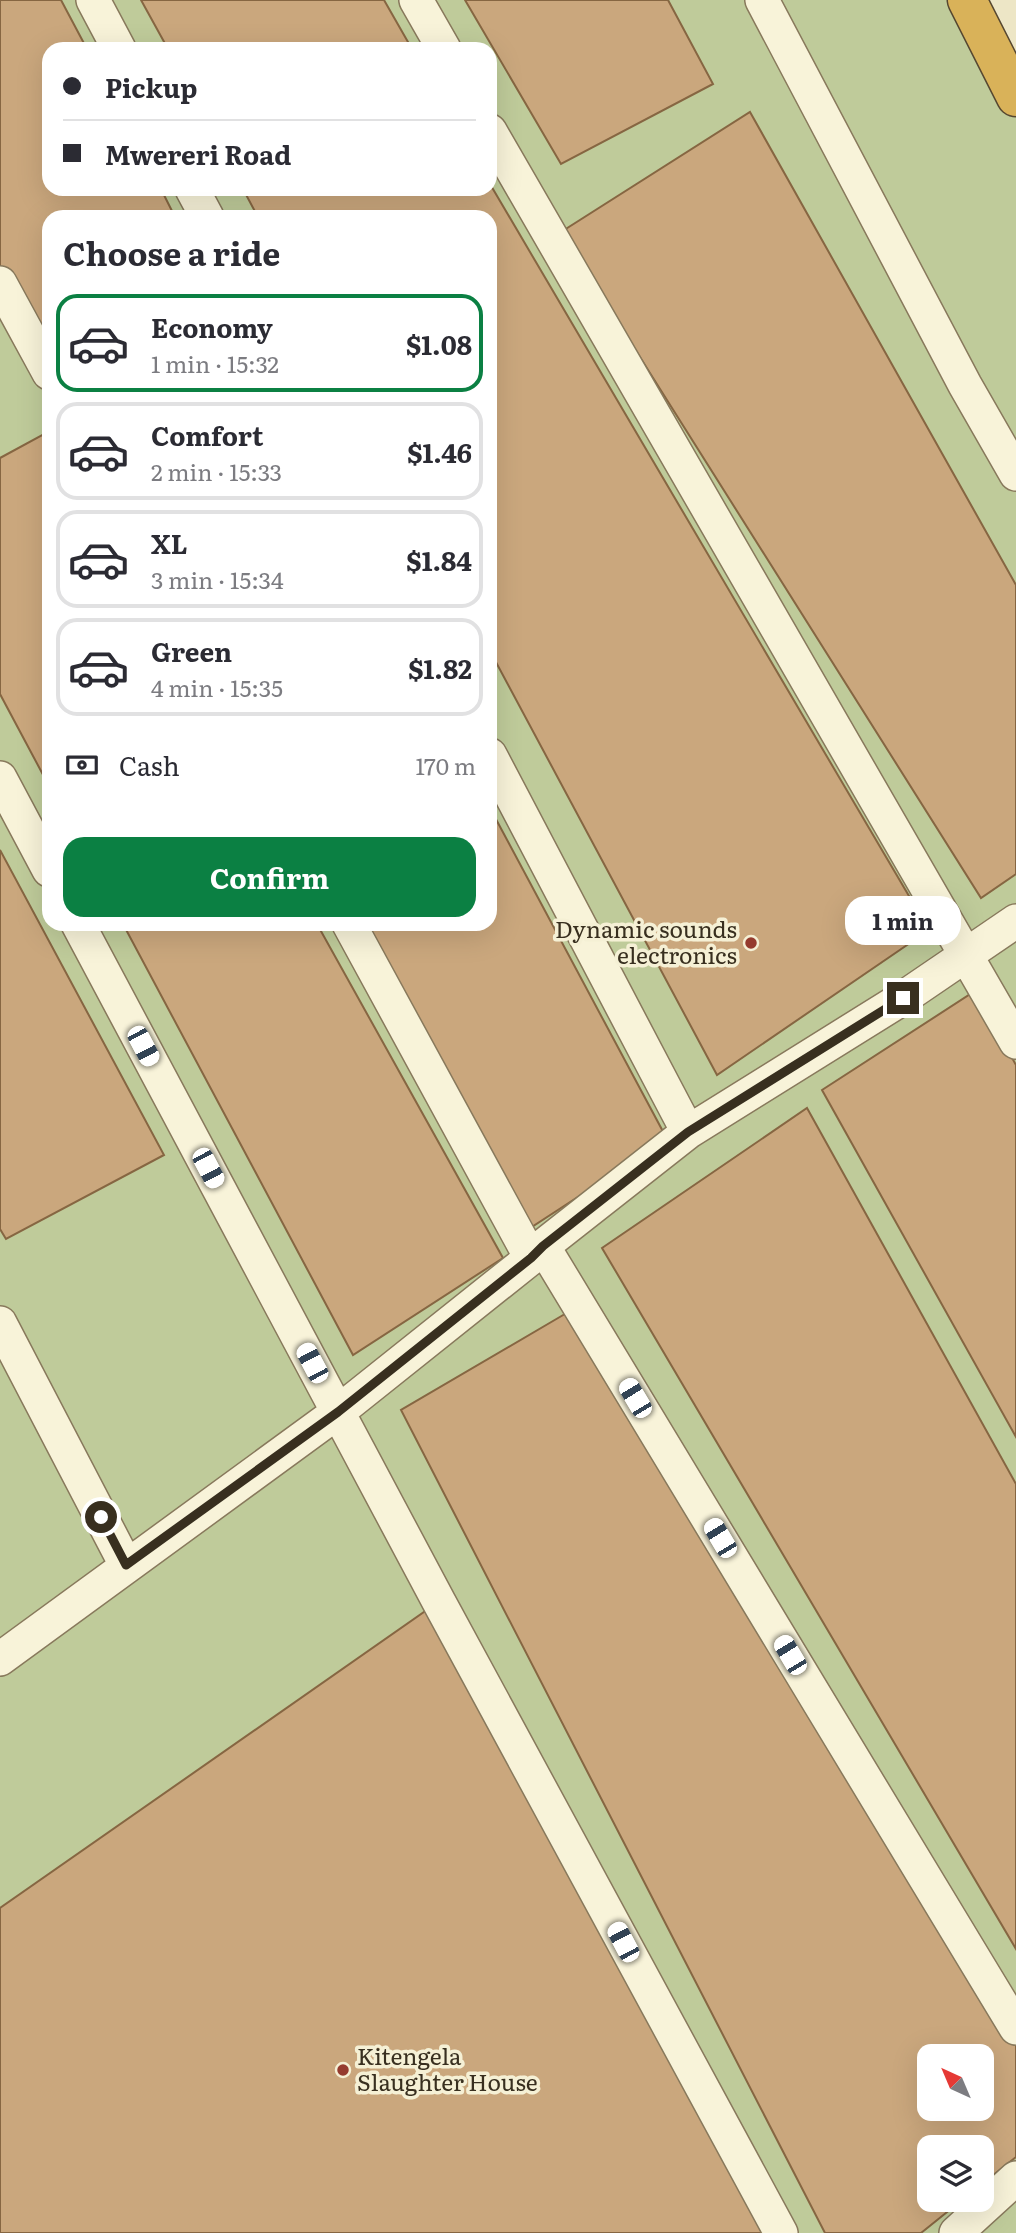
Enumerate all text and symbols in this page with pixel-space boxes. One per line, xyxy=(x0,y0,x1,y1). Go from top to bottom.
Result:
text: Pickup xyxy=(105,67,197,106)
text: Mwereri Road xyxy=(105,134,291,173)
text: Choose a ride xyxy=(63,228,280,276)
text: Economy xyxy=(151,307,273,346)
icon: car xyxy=(67,312,130,375)
text: $1.08 xyxy=(406,324,472,363)
text: 1 min · 15:32 xyxy=(151,346,279,380)
text: Comfort xyxy=(151,415,263,454)
icon: car xyxy=(67,420,130,483)
text: $1.46 xyxy=(407,432,472,471)
text: 2 min · 15:33 xyxy=(151,454,282,488)
text: XL xyxy=(151,523,188,562)
icon: car xyxy=(67,528,130,591)
text: $1.84 xyxy=(406,540,472,579)
text: 3 min · 15:34 xyxy=(151,562,284,596)
text: Green xyxy=(151,631,232,670)
icon: car xyxy=(67,636,130,699)
text: $1.82 xyxy=(408,648,472,687)
text: 4 min · 15:35 xyxy=(151,670,283,704)
text: Cash xyxy=(119,745,180,784)
icon: cash xyxy=(63,746,101,784)
text: 170 m xyxy=(415,748,476,782)
button: Confirm xyxy=(63,837,476,917)
callout: 1 min xyxy=(845,897,961,946)
text: 1 min xyxy=(872,903,934,937)
place label: Dynamic sounds electronics xyxy=(555,911,737,971)
marker: Dynamic sounds electronics xyxy=(743,935,759,951)
route end xyxy=(887,982,919,1014)
car xyxy=(124,1023,163,1069)
car xyxy=(189,1145,228,1191)
car xyxy=(293,1340,332,1386)
car xyxy=(616,1375,655,1421)
route start xyxy=(85,1501,117,1533)
car xyxy=(701,1515,740,1561)
car xyxy=(771,1632,810,1678)
car xyxy=(604,1919,643,1965)
place label: Kitengela Slaughter House xyxy=(357,2038,538,2098)
north arrow xyxy=(917,2044,994,2121)
map controls xyxy=(917,2044,994,2212)
marker: Kitengela Slaughter House xyxy=(335,2062,351,2078)
button: layers xyxy=(917,2135,994,2212)

